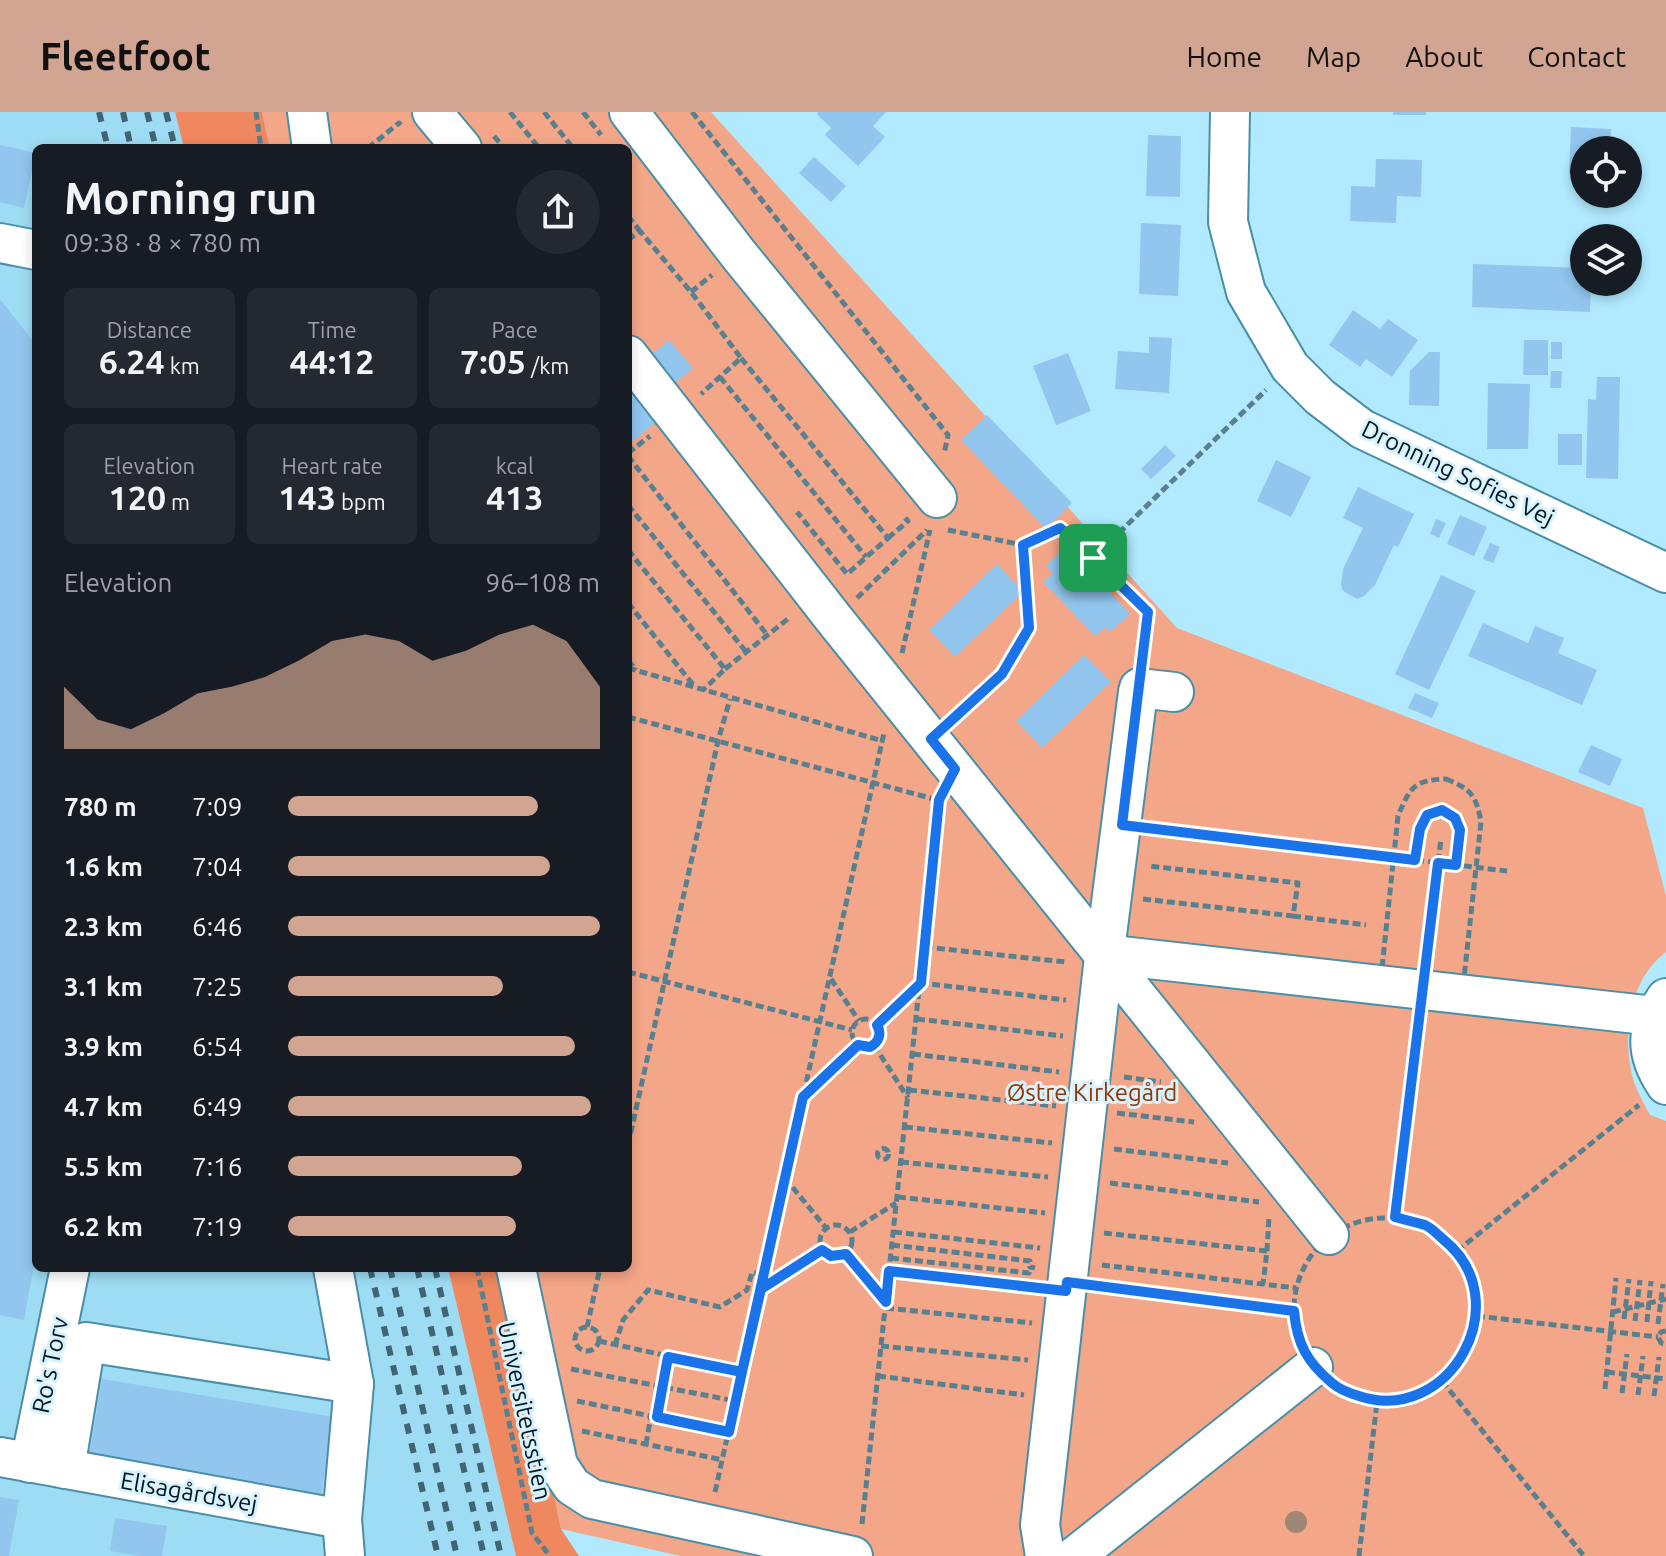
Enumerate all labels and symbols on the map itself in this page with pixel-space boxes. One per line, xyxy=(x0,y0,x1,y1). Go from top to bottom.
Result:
street label: Dronning Sofies Vej xyxy=(1357,415,1559,531)
pin xyxy=(1059,524,1127,592)
park label: Østre Kirkegård xyxy=(1007,1079,1177,1106)
street label: Ro's Torv xyxy=(27,1314,73,1416)
street label: Universitetsstien xyxy=(493,1320,557,1502)
street label: Elisagårdsvej xyxy=(118,1467,260,1517)

